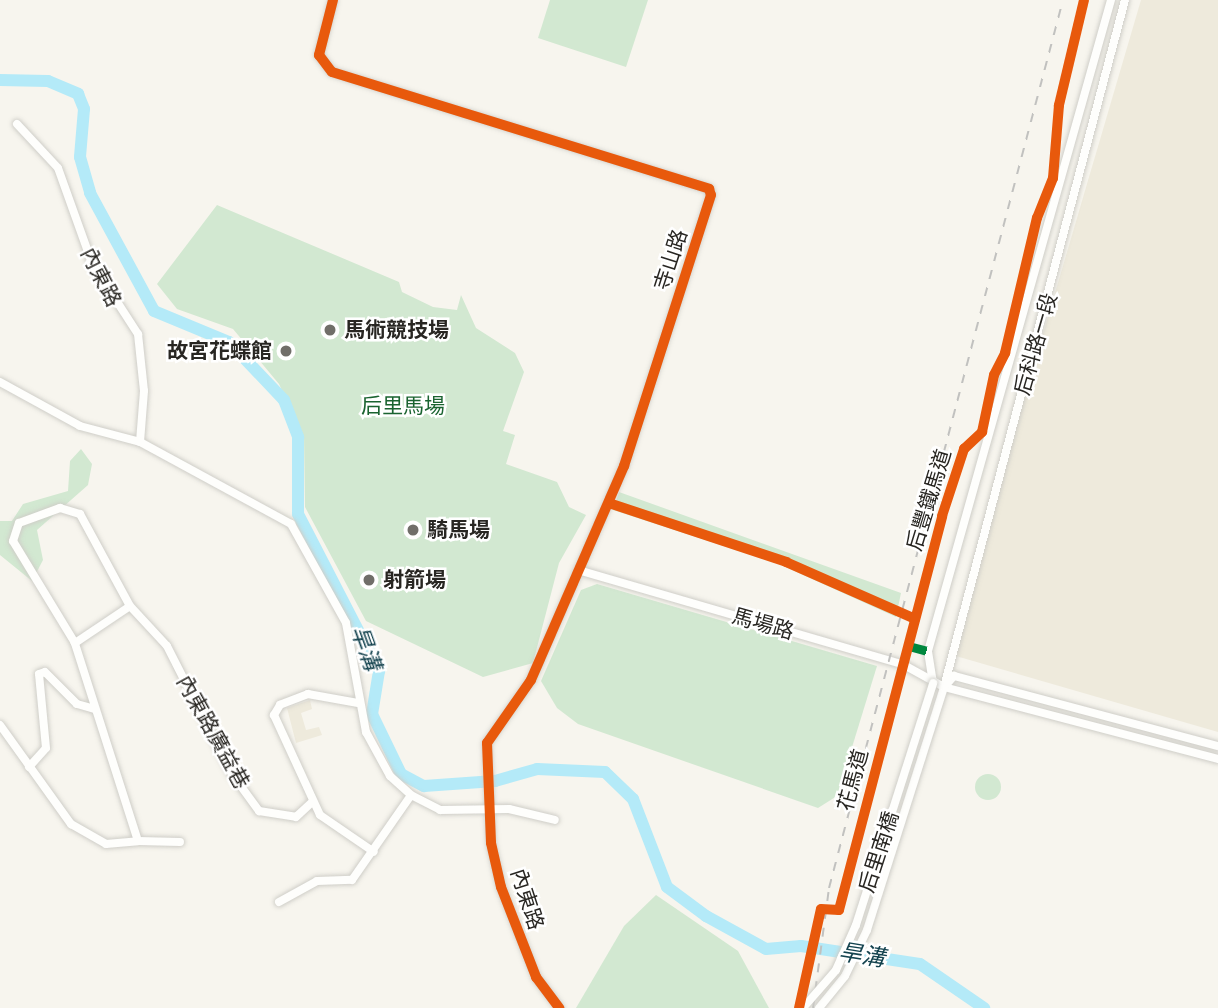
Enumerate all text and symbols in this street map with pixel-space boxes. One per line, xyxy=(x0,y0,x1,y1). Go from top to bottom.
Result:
street label: 寺山路 xyxy=(649,226,693,294)
street label: 內東路 xyxy=(75,243,127,311)
street label: 后科路一段 xyxy=(1009,290,1063,398)
place label: 馬術競技場 xyxy=(344,317,449,343)
marker: 馬術競技場 xyxy=(322,322,338,338)
place label: 故宮花蝶館 xyxy=(167,338,272,364)
marker: 故宮花蝶館 xyxy=(278,343,294,359)
park label: 后里馬場 xyxy=(361,393,445,419)
street label: 后豐鐵馬道 xyxy=(902,446,956,554)
place label: 騎馬場 xyxy=(427,517,490,543)
marker: 騎馬場 xyxy=(405,522,421,538)
place label: 射箭場 xyxy=(383,567,446,593)
marker: 射箭場 xyxy=(361,572,377,588)
street label: 馬場路 xyxy=(729,603,797,645)
water label: 旱溝 xyxy=(345,622,387,674)
street label: 內東路廣益巷 xyxy=(171,671,255,793)
street label: 花馬道 xyxy=(833,746,873,814)
street label: 后里南橋 xyxy=(854,808,904,896)
street label: 內東路 xyxy=(505,865,549,933)
water label: 旱溝 xyxy=(837,938,887,972)

